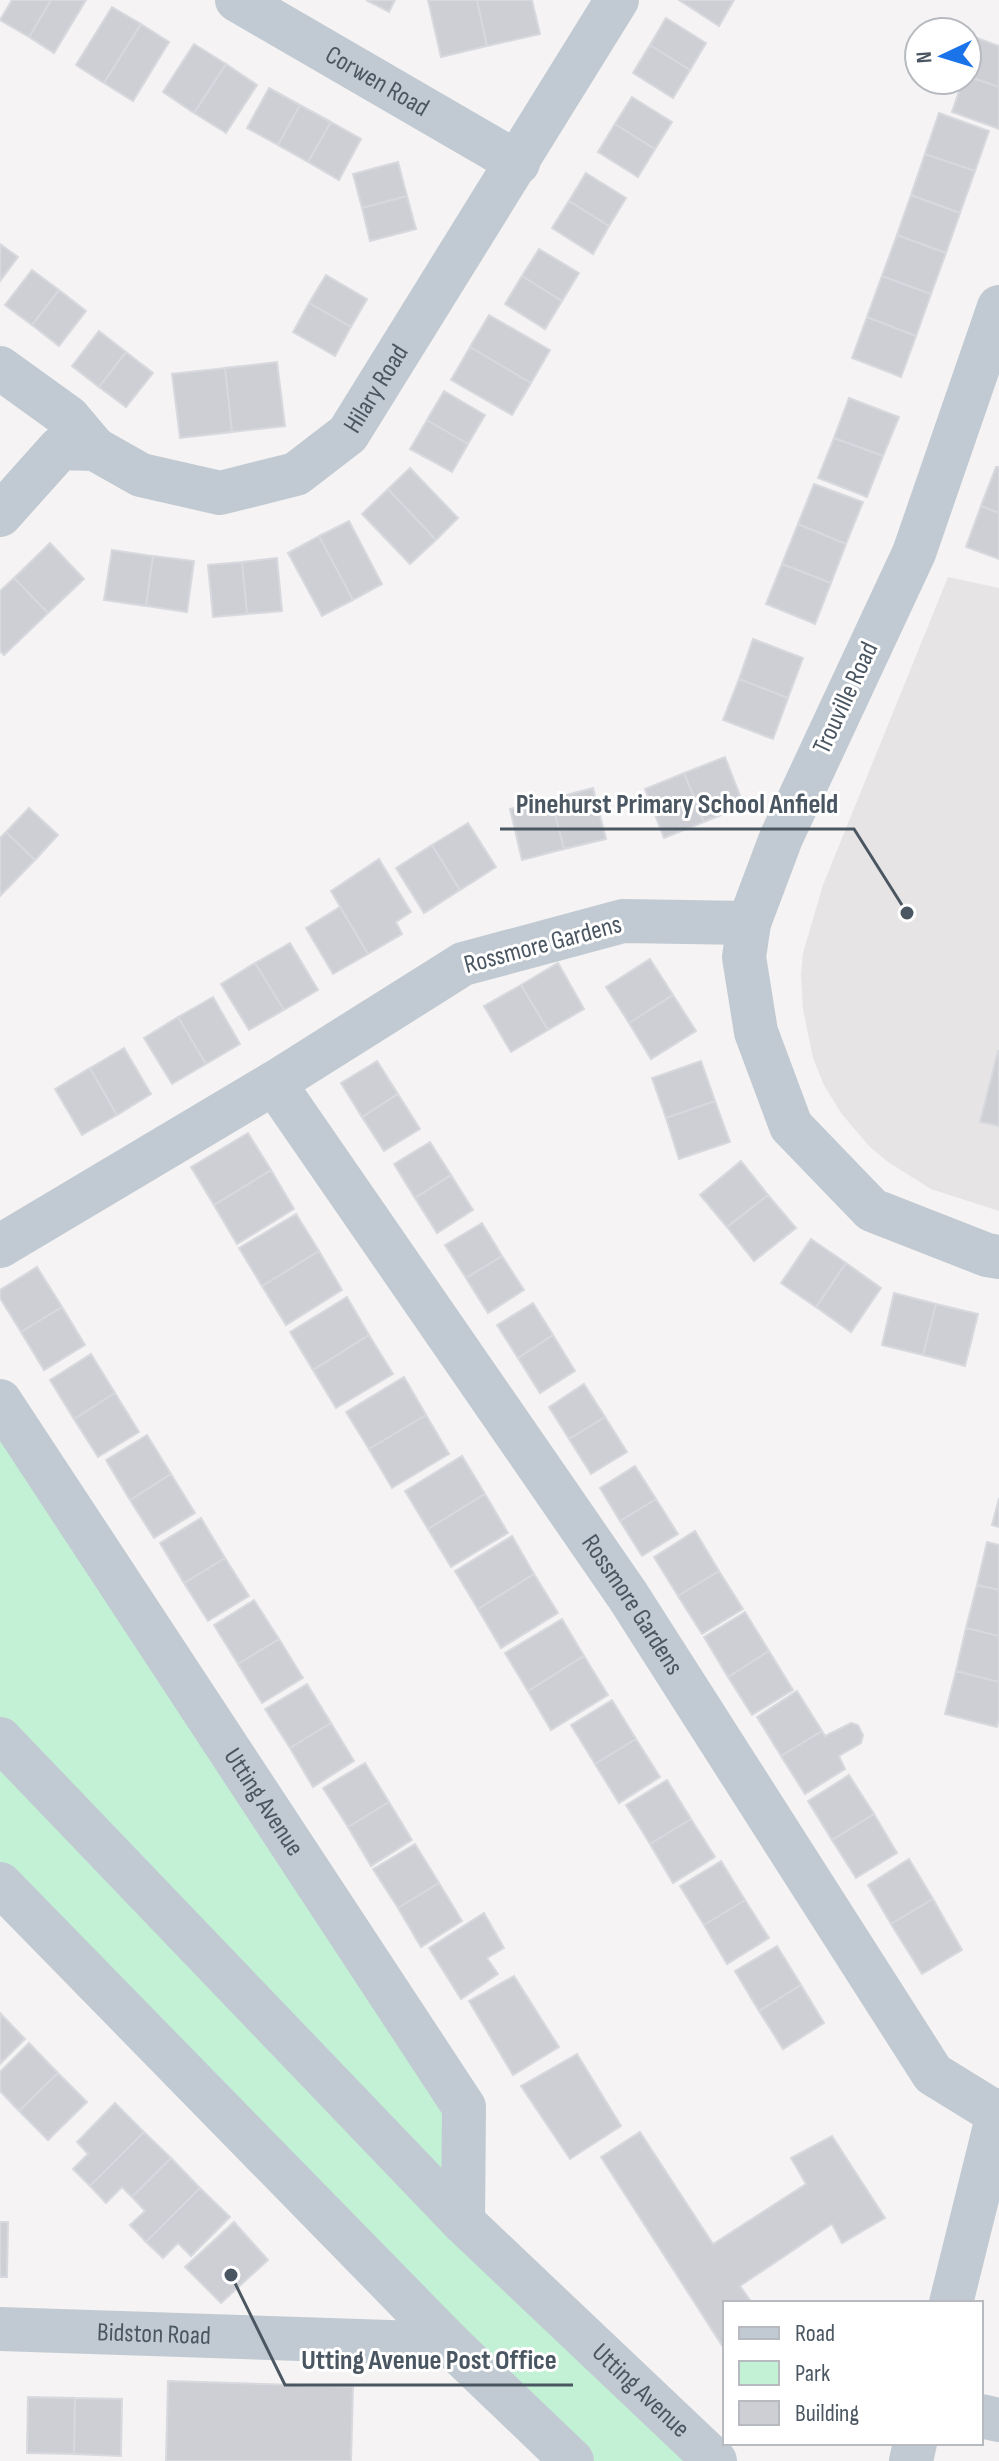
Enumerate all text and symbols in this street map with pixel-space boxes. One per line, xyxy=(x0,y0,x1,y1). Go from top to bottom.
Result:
north arrow xyxy=(903,16,983,96)
street label: Corwen Road xyxy=(320,39,434,123)
text: N xyxy=(911,50,938,64)
street label: Hilary Road xyxy=(337,339,415,439)
street label: Trouville Road xyxy=(807,637,885,759)
callout: Pinehurst Primary School Anfield xyxy=(500,777,854,829)
text: Pinehurst Primary School Anfield xyxy=(516,788,838,821)
street label: Rossmore Gardens xyxy=(461,909,625,981)
street label: Rossmore Gardens xyxy=(575,1529,690,1681)
street label: Utting Avenue xyxy=(217,1742,310,1862)
legend xyxy=(723,2301,983,2445)
street label: Bidston Road xyxy=(97,2317,211,2352)
text: Road xyxy=(795,2319,835,2348)
callout: Utting Avenue Post Office xyxy=(285,2333,573,2385)
street label: Utting Avenue xyxy=(585,2337,696,2444)
text: Utting Avenue Post Office xyxy=(301,2344,557,2377)
text: Park xyxy=(795,2359,830,2388)
text: Building xyxy=(795,2399,859,2428)

